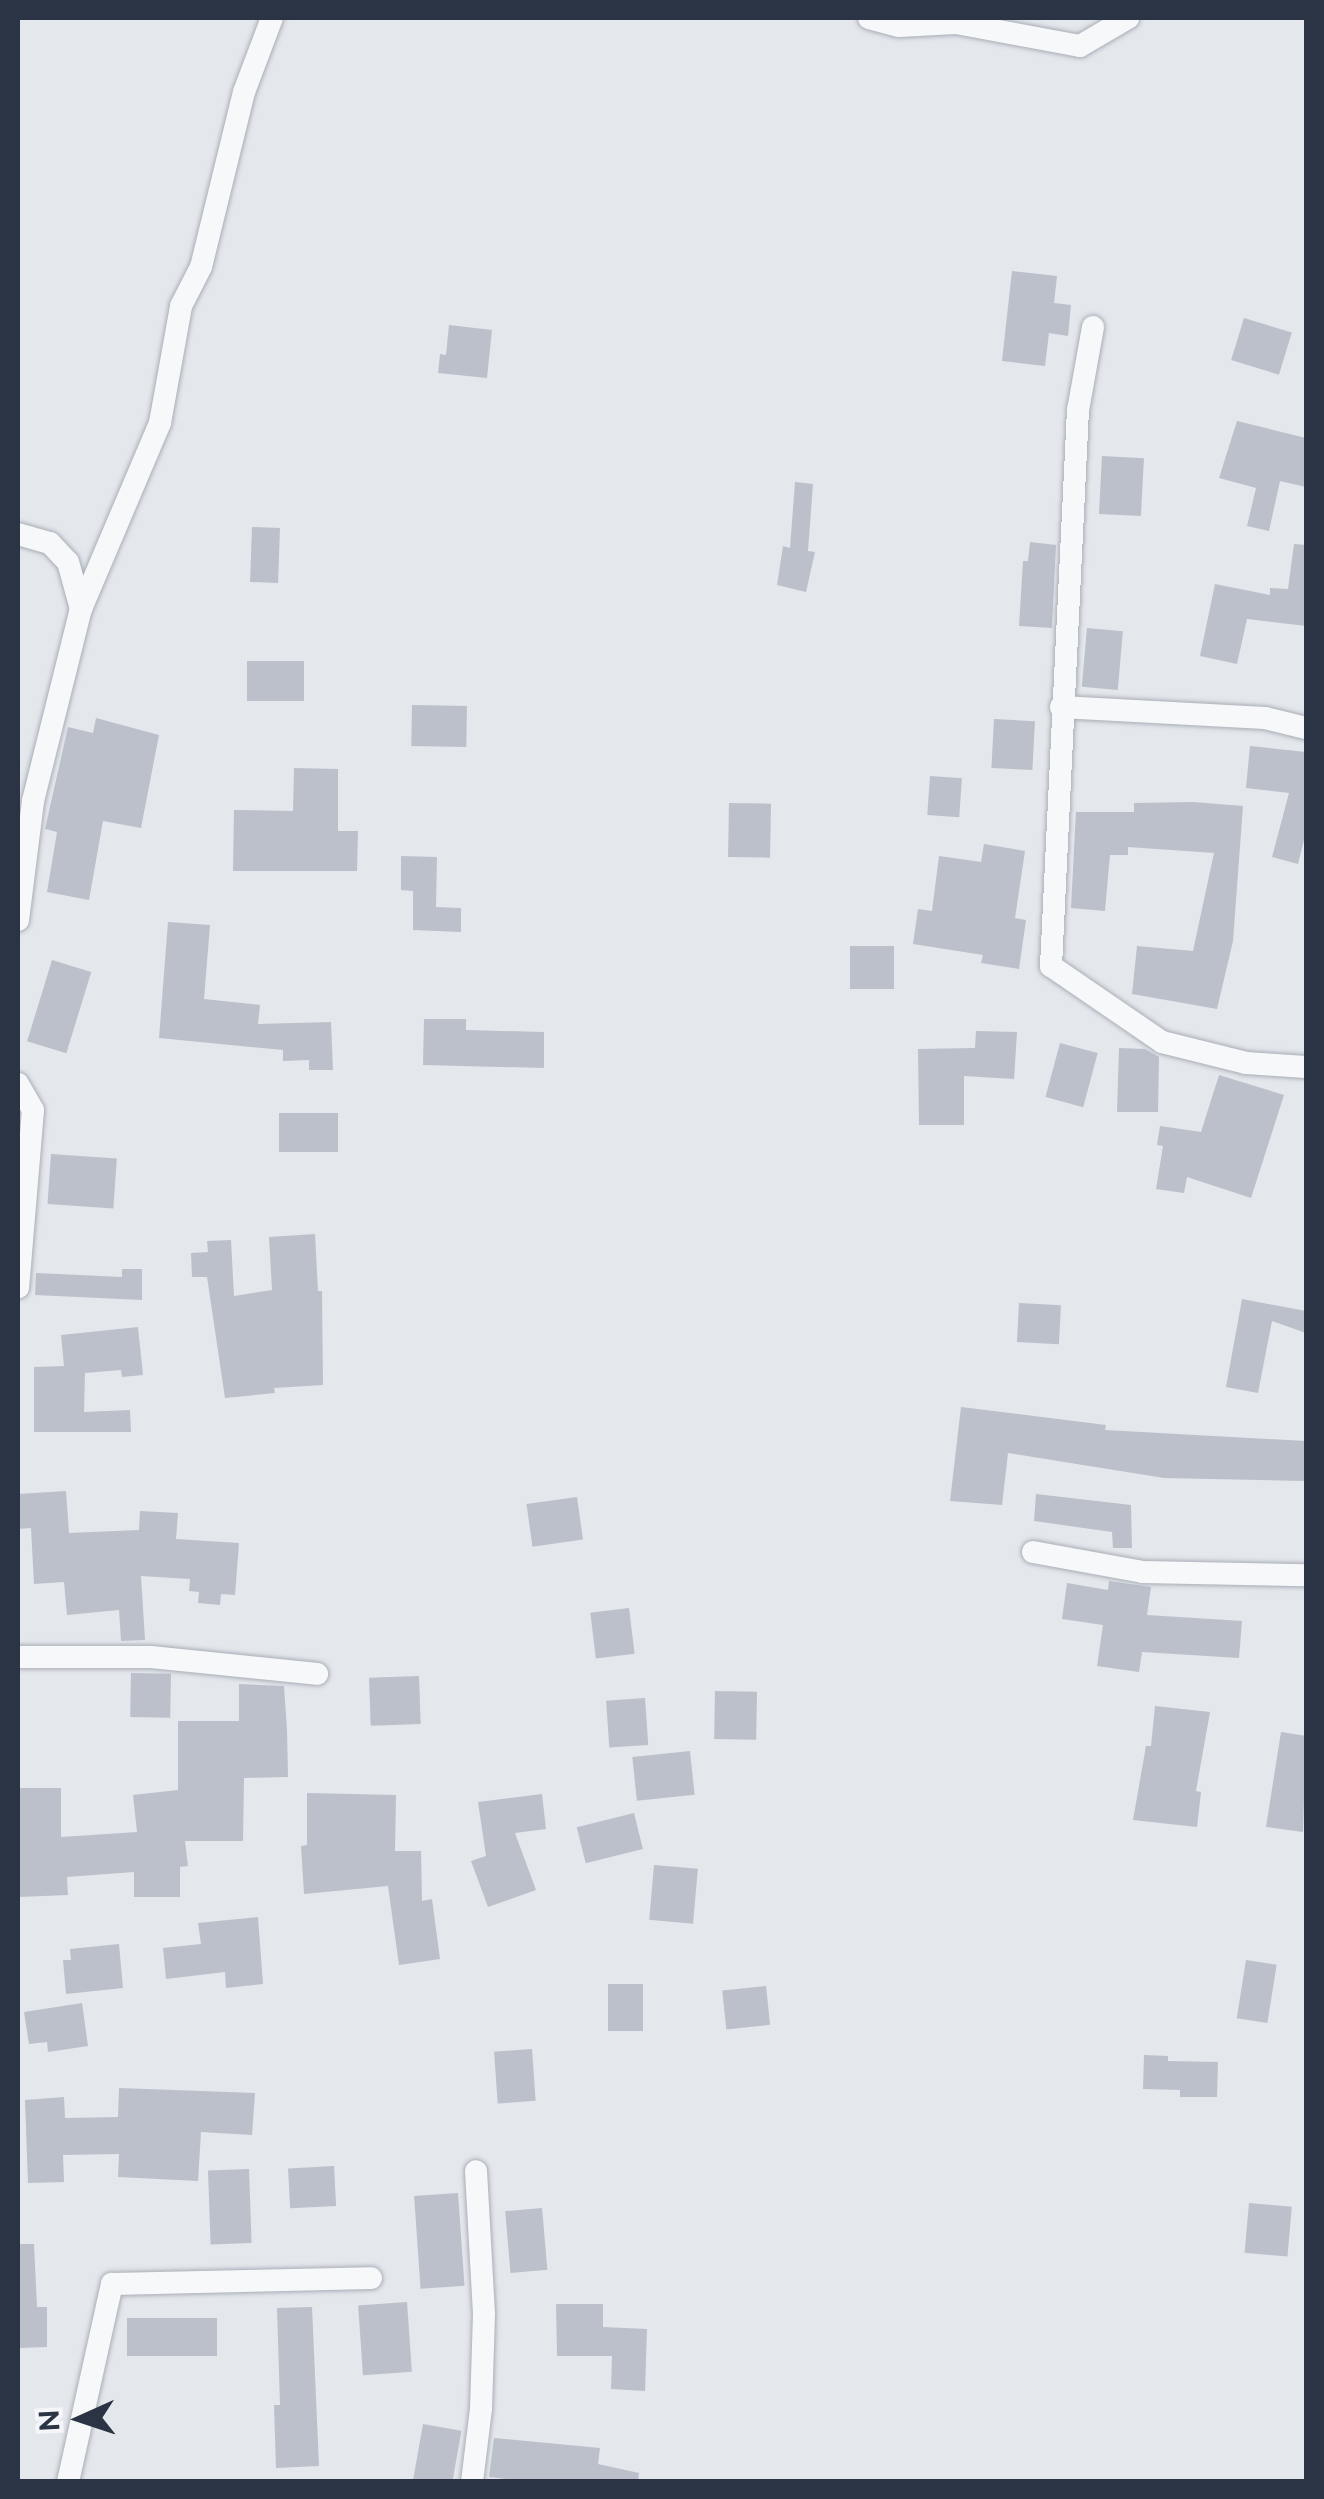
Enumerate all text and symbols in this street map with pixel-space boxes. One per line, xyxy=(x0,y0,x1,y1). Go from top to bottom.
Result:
north arrow xyxy=(30,2369,130,2469)
text: N xyxy=(33,2409,67,2432)

